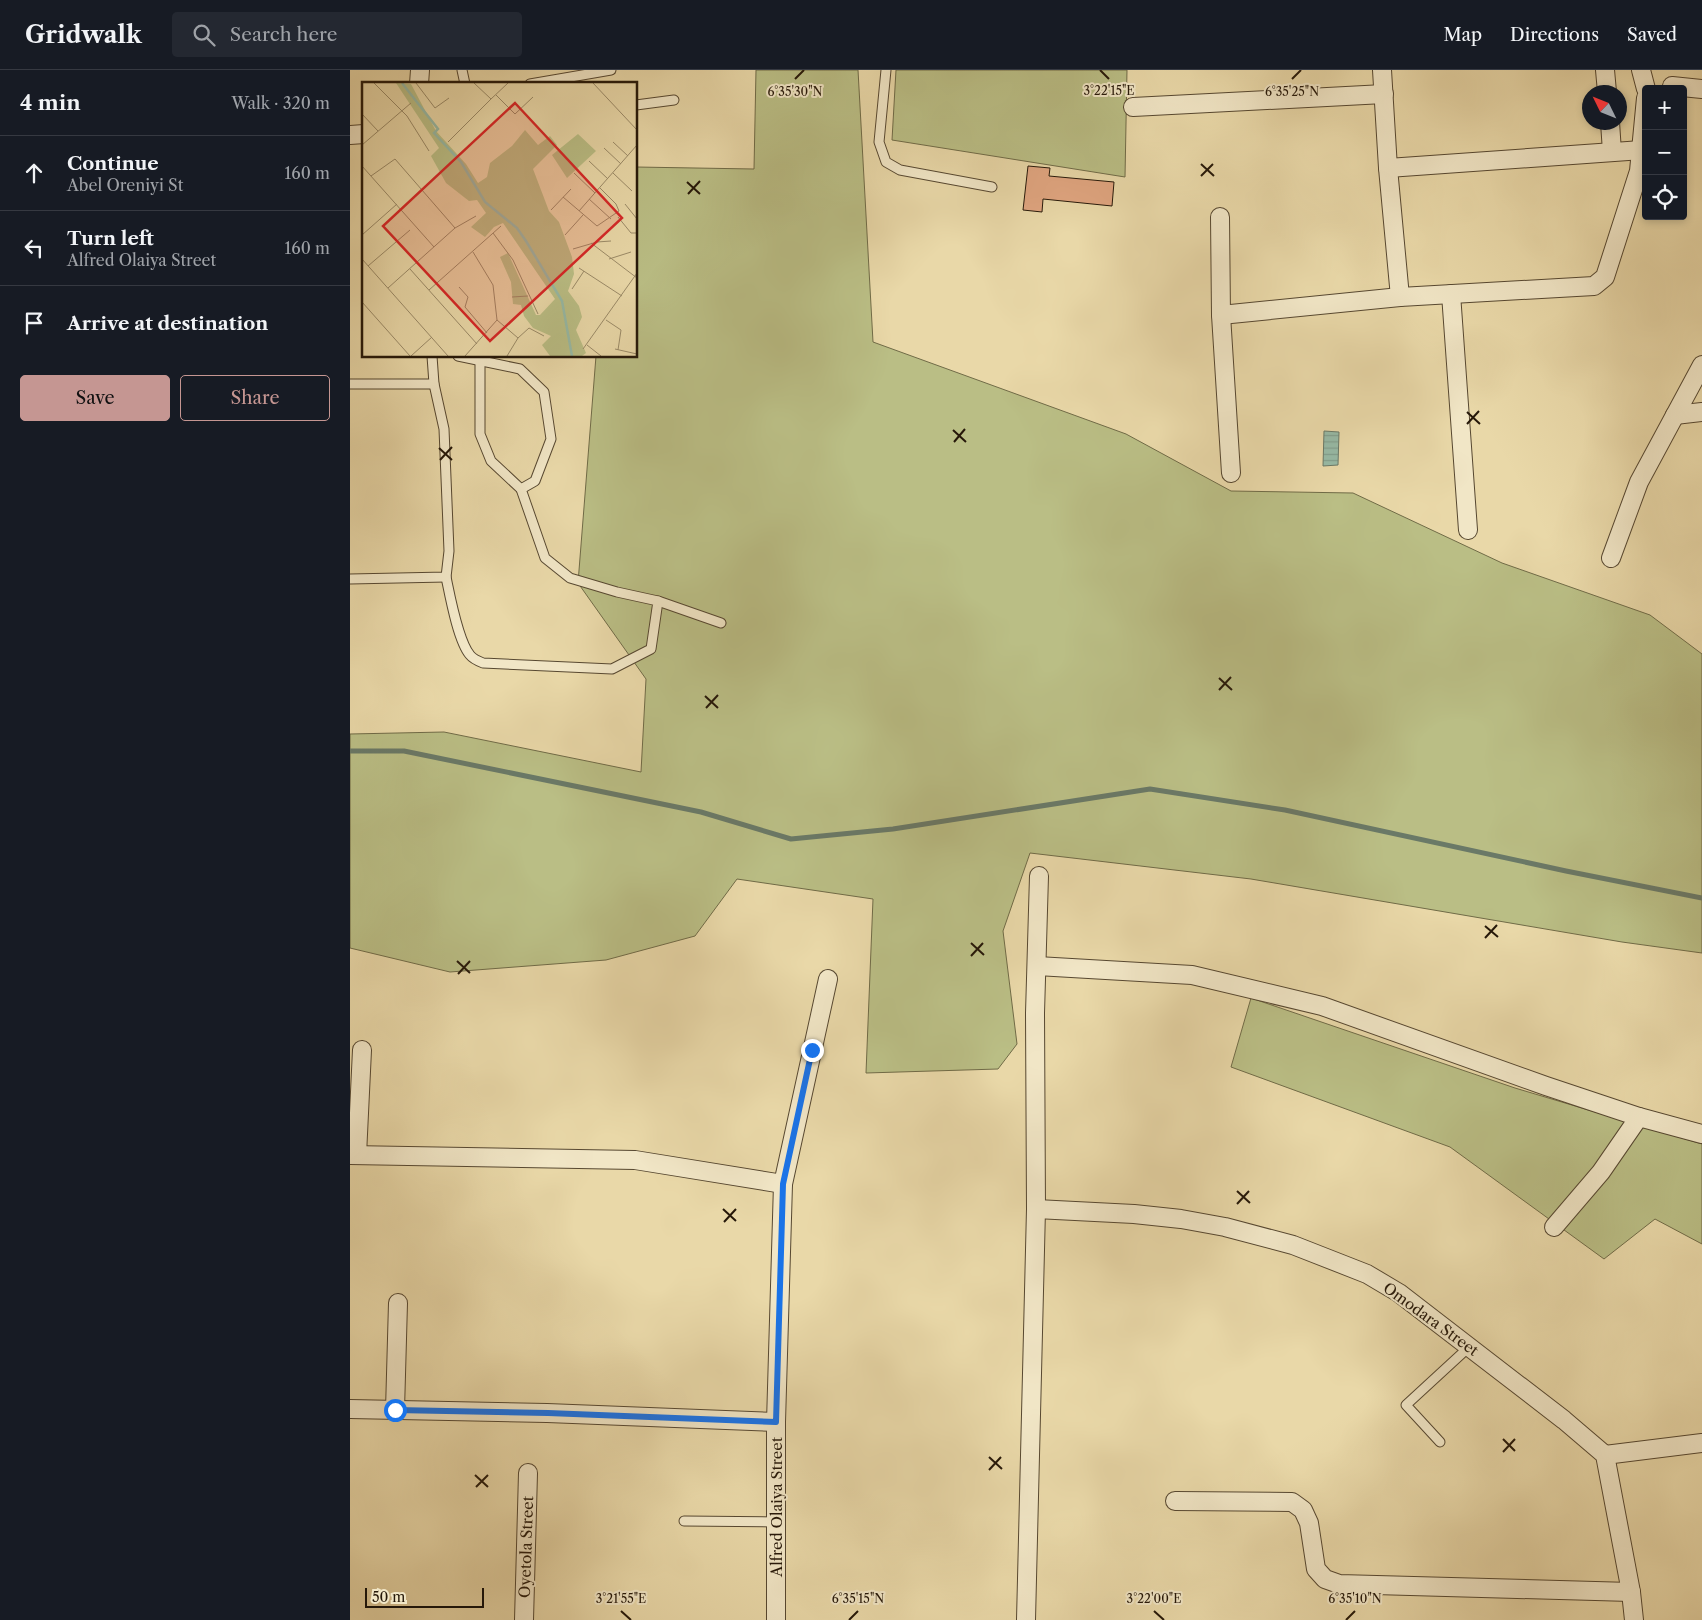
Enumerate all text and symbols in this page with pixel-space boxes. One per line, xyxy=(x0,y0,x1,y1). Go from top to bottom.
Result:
search box xyxy=(172,12,522,57)
text: Gridwalk xyxy=(25,20,142,49)
icon: search xyxy=(190,21,218,49)
text: Search here xyxy=(230,23,338,46)
text: Map xyxy=(1443,24,1482,46)
text: Directions xyxy=(1510,24,1599,46)
text: Saved xyxy=(1627,24,1677,46)
inset map xyxy=(362,82,638,358)
text: 3°22'15"E xyxy=(1083,83,1135,98)
text: 6°35'30"N xyxy=(767,84,823,99)
text: 6°35'25"N xyxy=(1265,84,1319,99)
north arrow xyxy=(1582,85,1627,130)
map controls xyxy=(1642,85,1687,220)
button: + xyxy=(1642,85,1687,130)
text: 4 min xyxy=(20,90,81,115)
text: Walk · 320 m xyxy=(231,93,330,113)
button: − xyxy=(1642,130,1687,175)
text: Continue xyxy=(67,152,159,175)
icon: ahead xyxy=(20,159,48,187)
text: 160 m xyxy=(285,163,330,183)
text: Abel Oreniyi St xyxy=(67,175,183,195)
button: locate xyxy=(1642,175,1687,220)
text: Turn left xyxy=(67,227,154,250)
icon: left xyxy=(20,234,48,262)
text: 160 m xyxy=(285,238,330,258)
text: Alfred Olaiya Street xyxy=(67,250,216,270)
icon: arrive xyxy=(20,309,48,337)
text: Arrive at destination xyxy=(67,312,268,335)
button: Save xyxy=(20,375,170,421)
button: Share xyxy=(180,375,330,421)
route end xyxy=(801,1039,824,1062)
street label: Omodara Street xyxy=(1380,1278,1483,1360)
route start xyxy=(384,1399,407,1422)
street label: Alfred Olaiya Street xyxy=(767,1436,786,1578)
street label: Oyetola Street xyxy=(515,1495,537,1598)
scale bar xyxy=(365,1585,484,1608)
text: 50 m xyxy=(372,1588,405,1606)
text: 3°21'55"E xyxy=(596,1591,646,1606)
text: 6°35'15"N xyxy=(832,1591,884,1606)
text: 3°22'00"E xyxy=(1127,1591,1181,1606)
text: 6°35'10"N xyxy=(1328,1591,1382,1606)

